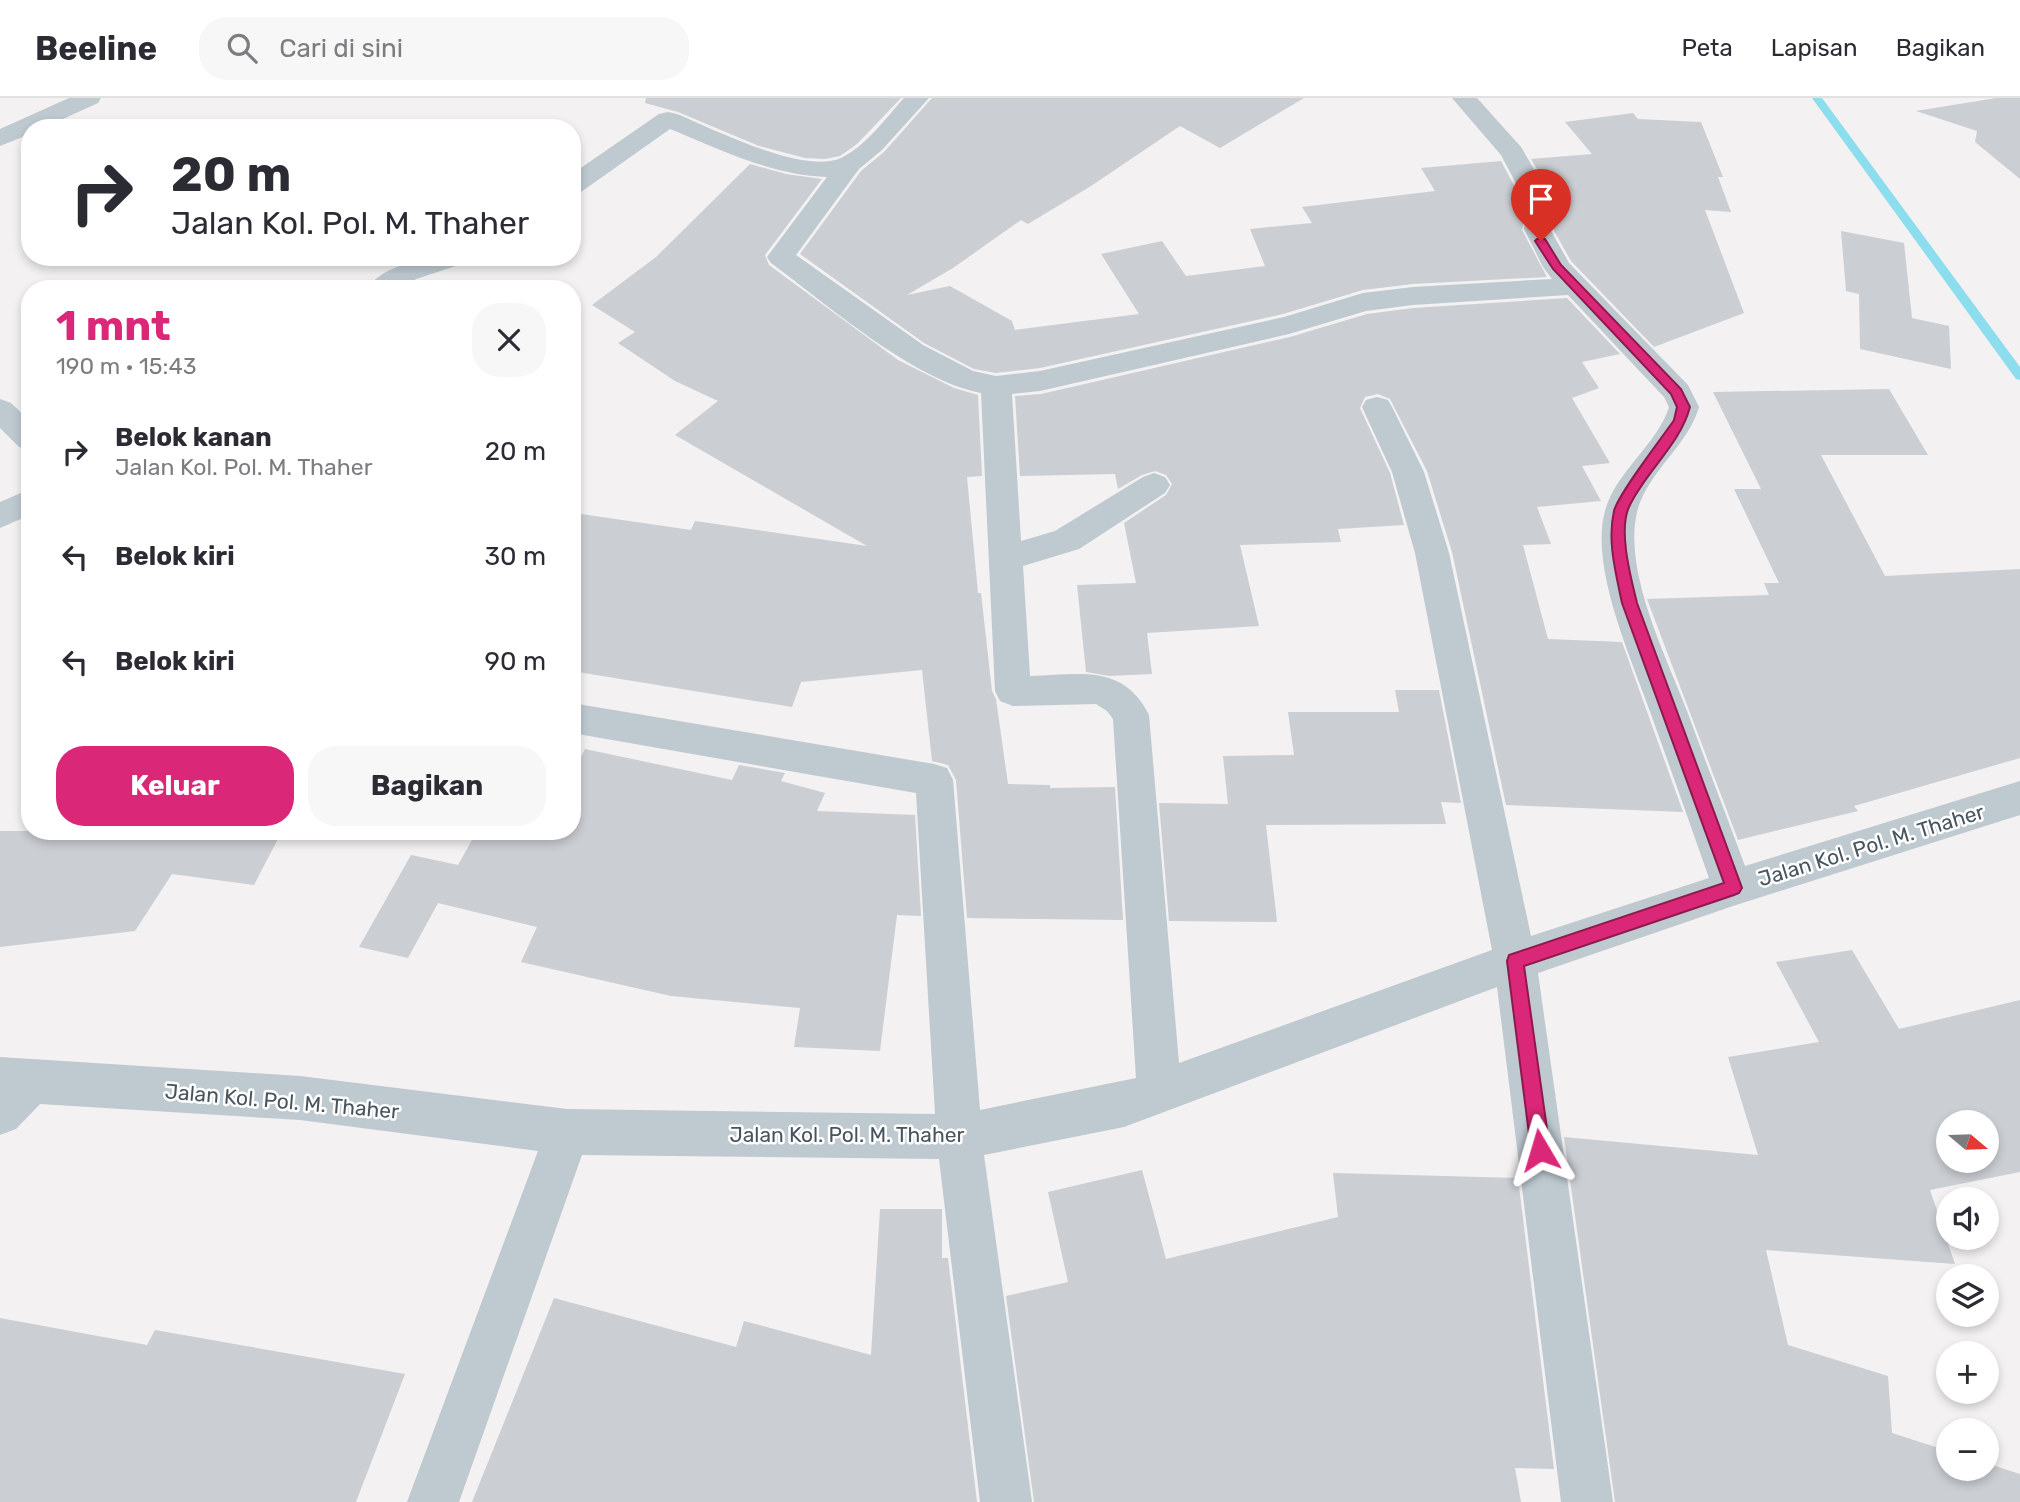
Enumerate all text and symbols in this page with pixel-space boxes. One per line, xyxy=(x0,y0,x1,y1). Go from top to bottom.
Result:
search box xyxy=(199,17,689,80)
text: Beeline xyxy=(35,29,157,68)
icon: search xyxy=(223,29,261,67)
text: Cari di sini xyxy=(279,33,403,64)
text: Peta xyxy=(1681,34,1733,62)
text: Lapisan xyxy=(1771,34,1858,62)
text: Bagikan xyxy=(1896,34,1985,62)
text: 20 m xyxy=(171,145,292,203)
icon: right xyxy=(56,147,147,238)
pin xyxy=(1511,169,1571,241)
icon: arrive xyxy=(1522,180,1560,218)
text: Jalan Kol. Pol. M. Thaher xyxy=(171,204,529,242)
text: 1 mnt xyxy=(56,301,171,351)
button: close xyxy=(472,303,546,377)
text: 190 m · 15:43 xyxy=(56,352,197,380)
text: Belok kanan xyxy=(115,422,272,453)
icon: right xyxy=(56,433,94,471)
text: 20 m xyxy=(485,436,546,467)
text: Jalan Kol. Pol. M. Thaher xyxy=(115,453,372,481)
icon: left xyxy=(56,538,94,576)
text: Belok kiri xyxy=(115,541,235,572)
text: 30 m xyxy=(484,541,546,572)
icon: left xyxy=(56,643,94,681)
text: Belok kiri xyxy=(115,646,235,677)
text: 90 m xyxy=(485,646,546,677)
button: Keluar xyxy=(56,746,294,826)
button: Bagikan xyxy=(308,746,546,826)
street label: Jalan Kol. Pol. M. Thaher xyxy=(1755,799,1987,891)
street label: Jalan Kol. Pol. M. Thaher xyxy=(164,1078,400,1124)
north arrow xyxy=(1936,1110,1998,1172)
map controls xyxy=(1936,1110,1999,1481)
position arrow xyxy=(1503,1113,1577,1187)
street label: Jalan Kol. Pol. M. Thaher xyxy=(730,1122,965,1147)
button: sound xyxy=(1936,1187,1999,1250)
button: layers xyxy=(1936,1264,1999,1327)
button: + xyxy=(1936,1341,1999,1404)
button: − xyxy=(1936,1418,1999,1481)

